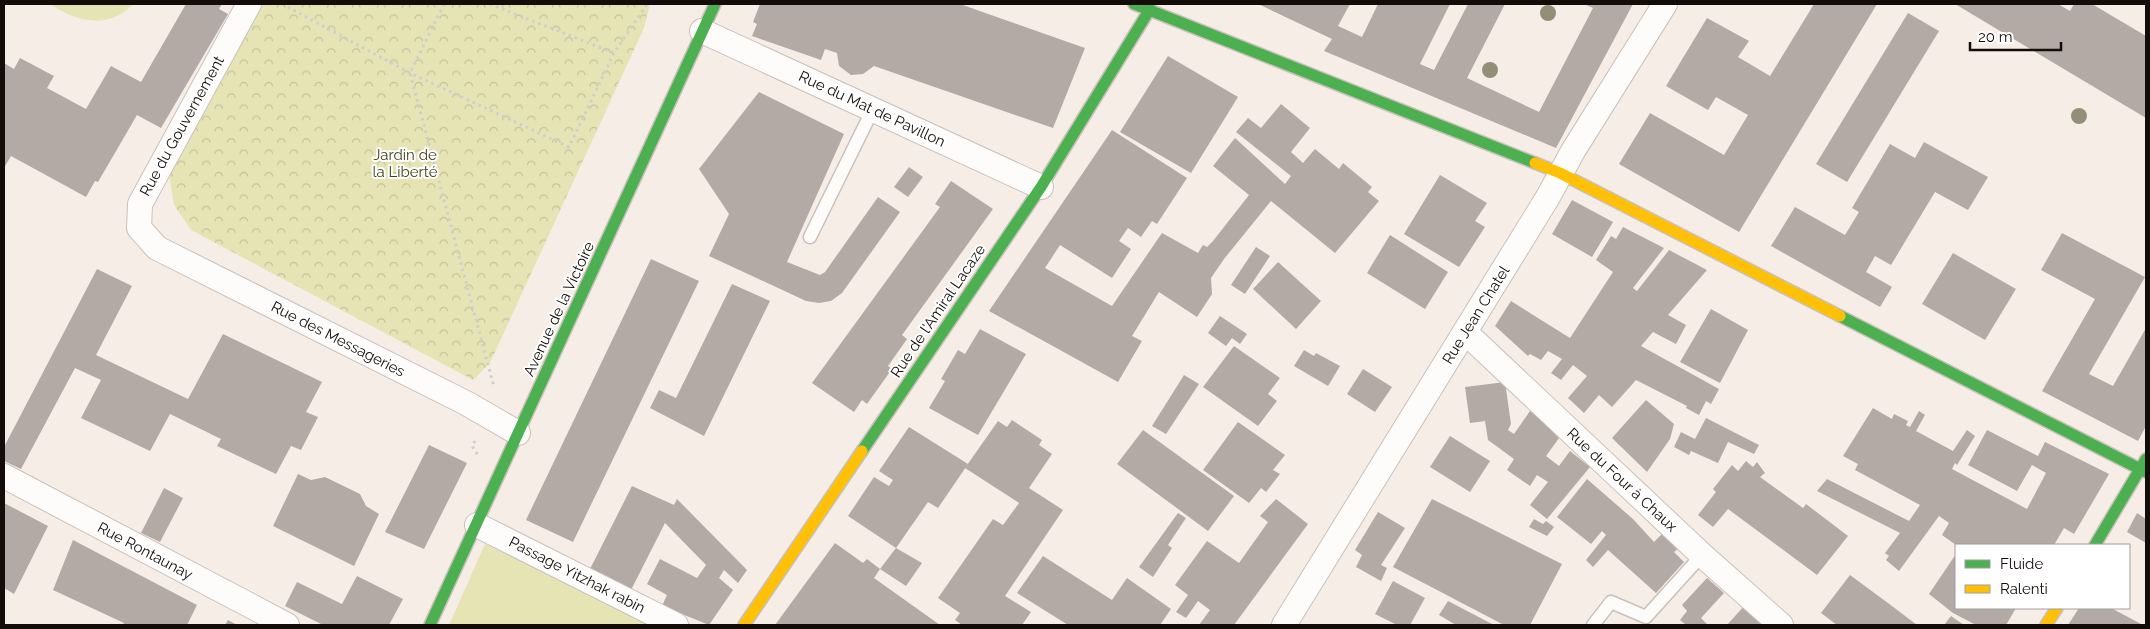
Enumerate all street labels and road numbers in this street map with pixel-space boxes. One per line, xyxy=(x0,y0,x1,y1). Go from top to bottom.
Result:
street label: Rue du Gouvernement xyxy=(136,53,228,199)
street label: Rue du Mat de Pavillon xyxy=(796,67,948,151)
street label: Avenue de la Victoire xyxy=(520,239,598,379)
street label: Rue de l'Amiral Lacaze xyxy=(887,241,989,381)
street label: Rue Jean Chatel xyxy=(1439,262,1514,367)
street label: Rue des Messageries xyxy=(268,297,408,381)
street label: Rue du Four à Chaux xyxy=(1563,424,1681,536)
street label: Rue Rontaunay xyxy=(94,518,196,584)
street label: Passage Yitzhak rabin xyxy=(506,533,648,617)

